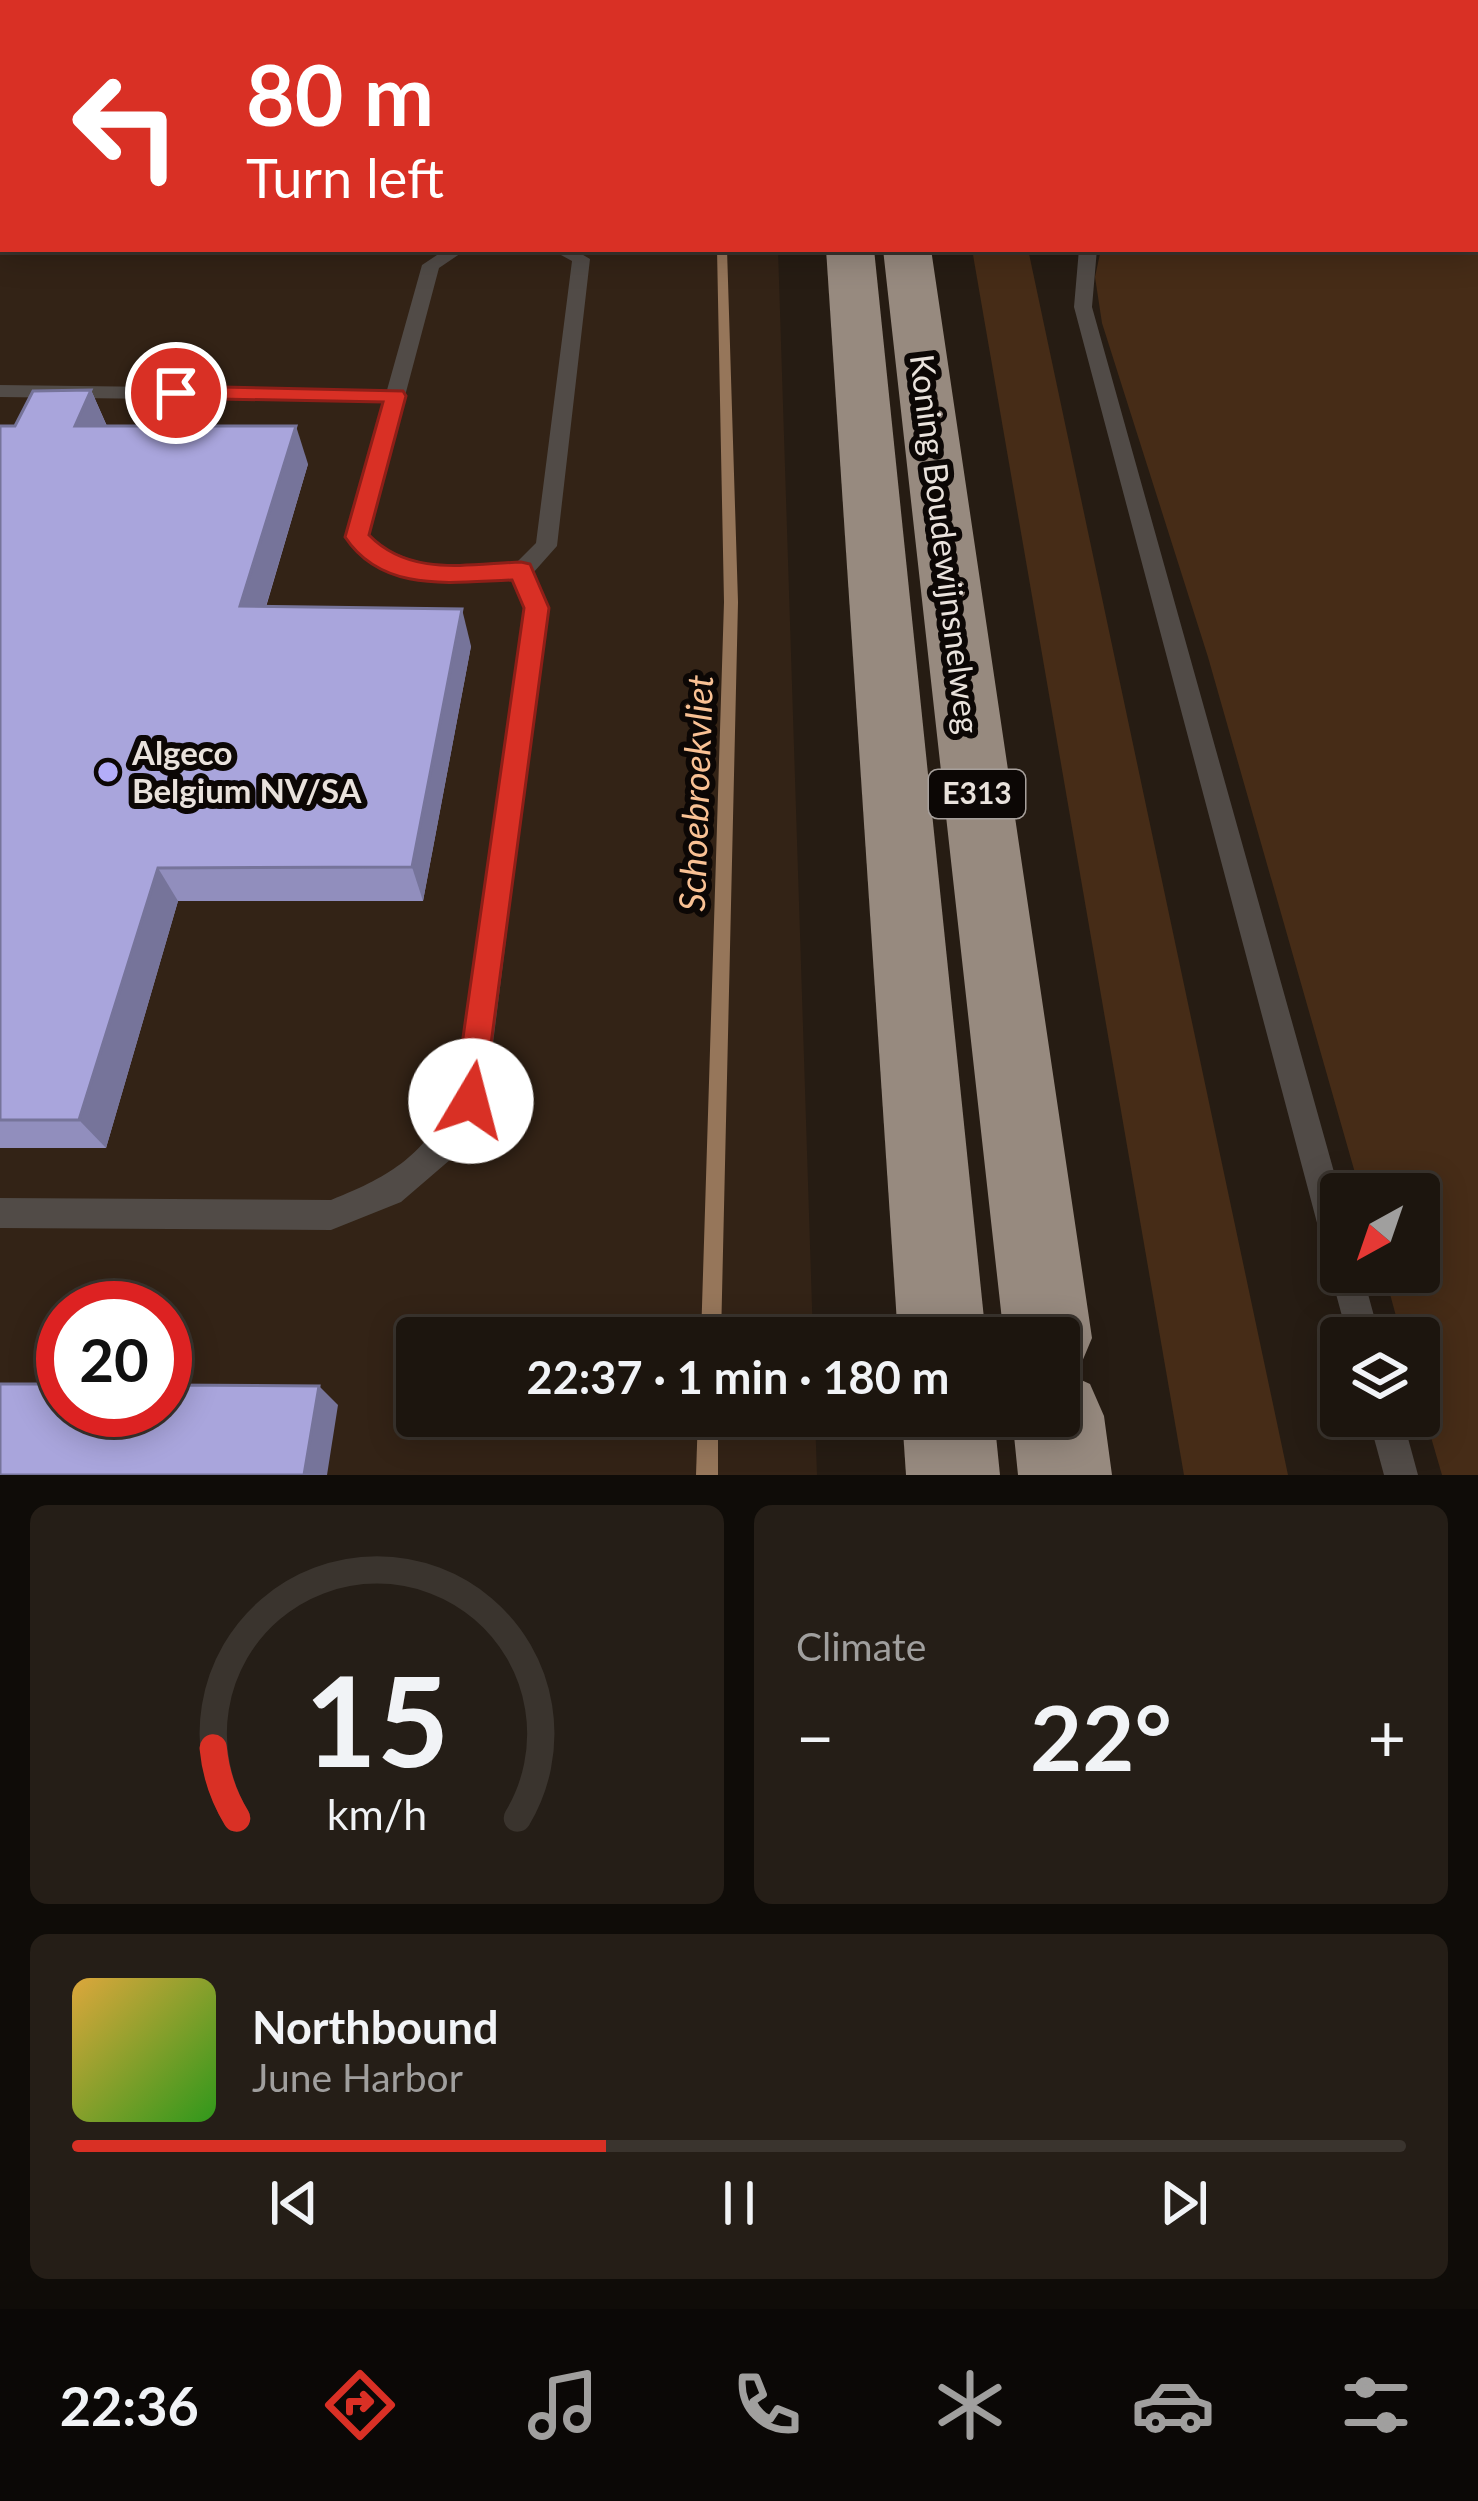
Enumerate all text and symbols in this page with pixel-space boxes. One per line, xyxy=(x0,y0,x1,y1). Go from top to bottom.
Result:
text: 80 m xyxy=(246,43,434,144)
icon: left xyxy=(48,48,204,204)
text: Turn left xyxy=(246,145,444,210)
pin xyxy=(125,342,227,444)
street label: Koning Boudewijnsnelweg xyxy=(903,352,989,736)
icon: arrive xyxy=(143,360,209,426)
water label: Schoebroekvliet xyxy=(669,674,721,912)
place label: Algeco Belgium NV/SA xyxy=(131,732,362,810)
marker: Algeco Belgium NV/SA xyxy=(95,759,121,785)
road number: E313 xyxy=(929,770,1025,818)
position arrow xyxy=(408,1038,534,1164)
north arrow xyxy=(1320,1173,1440,1293)
map controls xyxy=(1320,1173,1440,1437)
speed limit sign: 20 xyxy=(36,1281,192,1437)
button: layers xyxy=(1320,1317,1440,1437)
text: 22:37 · 1 min · 180 m xyxy=(527,1350,949,1404)
text: Climate xyxy=(796,1623,926,1669)
text: 15 xyxy=(305,1644,449,1794)
text: 22° xyxy=(1030,1682,1172,1790)
text: − xyxy=(796,1697,834,1776)
text: + xyxy=(1368,1697,1406,1776)
text: km/h xyxy=(327,1787,427,1838)
text: Northbound xyxy=(252,2000,498,2054)
text: June Harbor xyxy=(252,2054,463,2100)
icon: previous xyxy=(261,2170,327,2236)
icon: pause xyxy=(706,2170,772,2236)
icon: next xyxy=(1151,2170,1217,2236)
icon: directions xyxy=(318,2363,402,2447)
icon: music xyxy=(521,2363,605,2447)
icon: phone xyxy=(725,2363,809,2447)
icon: climate xyxy=(928,2363,1012,2447)
icon: car xyxy=(1131,2363,1215,2447)
icon: filters xyxy=(1334,2363,1418,2447)
text: 22:36 xyxy=(60,2373,199,2438)

